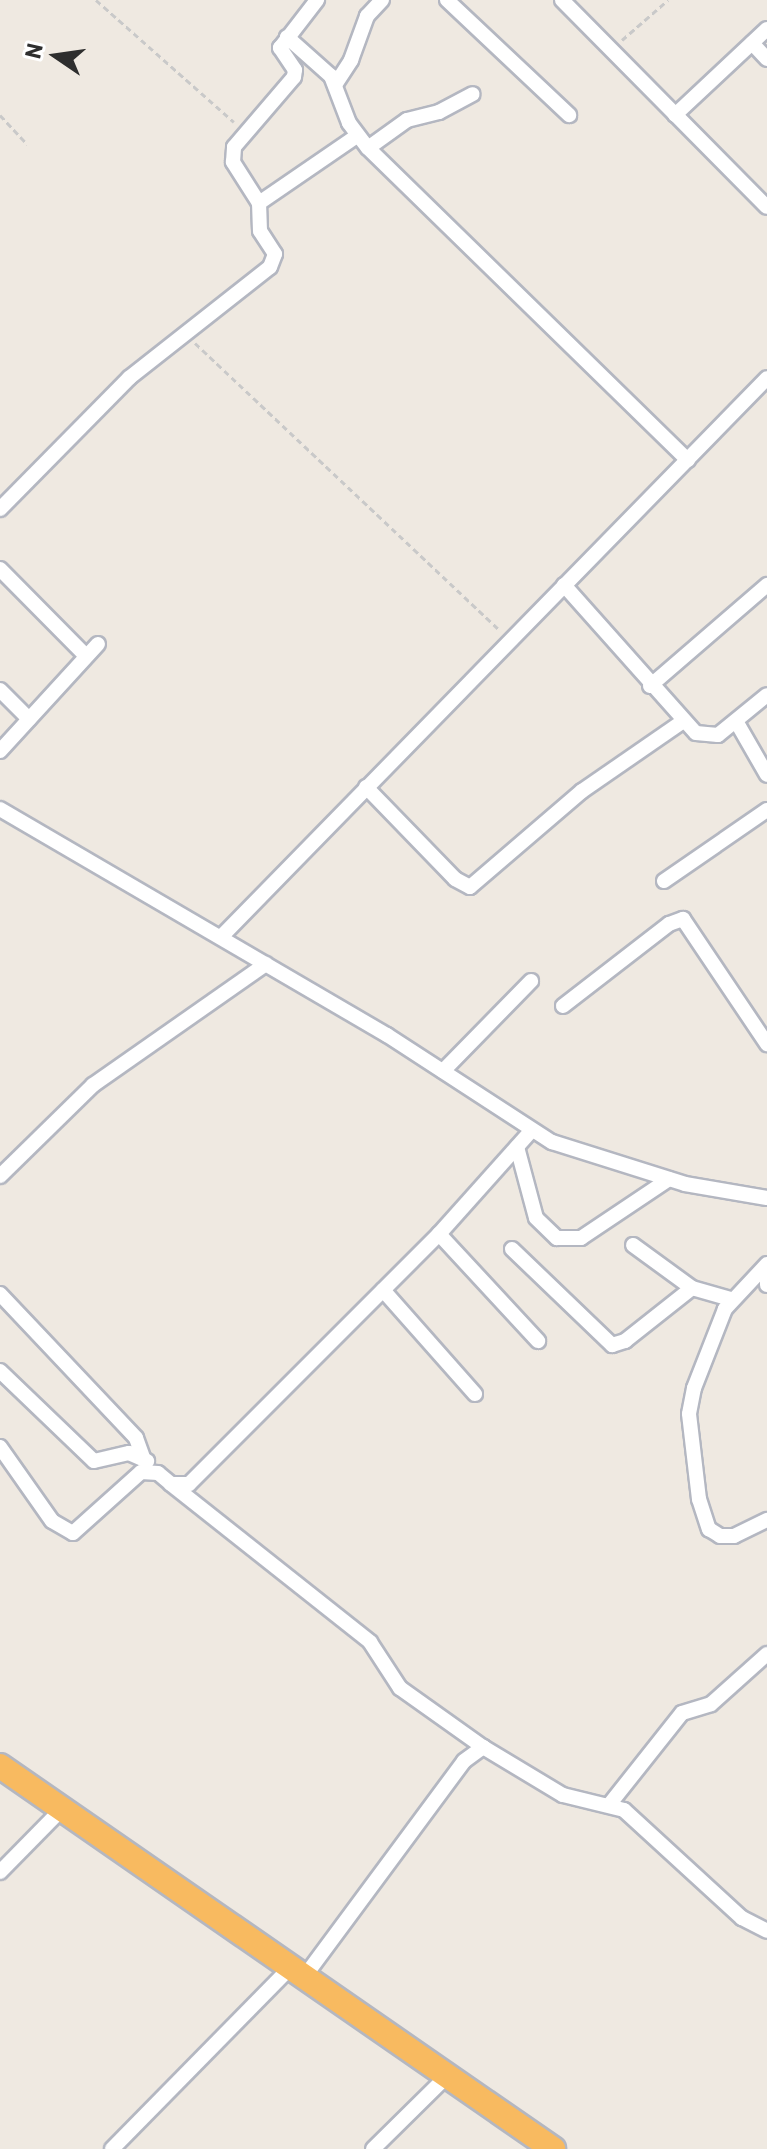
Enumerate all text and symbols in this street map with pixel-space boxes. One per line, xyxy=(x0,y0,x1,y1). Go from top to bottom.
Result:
north arrow xyxy=(16,16,96,96)
text: N xyxy=(18,41,47,61)

